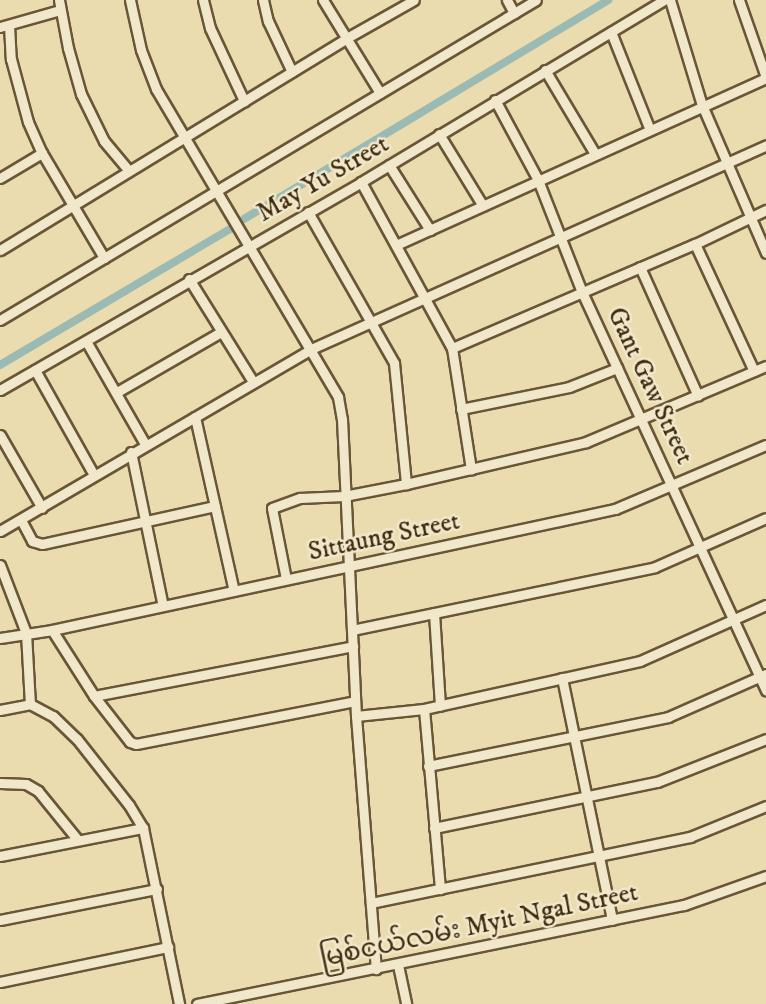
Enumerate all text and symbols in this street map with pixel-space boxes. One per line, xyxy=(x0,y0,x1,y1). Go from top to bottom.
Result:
street label: May Yu Street xyxy=(252,129,394,229)
street label: Gant Gaw Street xyxy=(600,303,700,469)
street label: Sittaung Street xyxy=(306,506,462,568)
street label: မြစ်ငယ်လမ်း Myit Ngal Street xyxy=(317,877,641,975)

